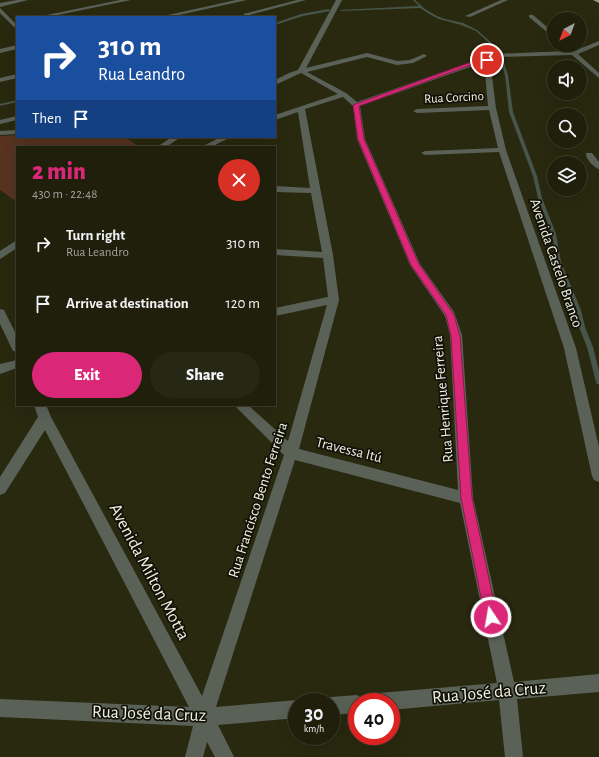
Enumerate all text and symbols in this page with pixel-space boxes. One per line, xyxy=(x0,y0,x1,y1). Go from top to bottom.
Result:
north arrow xyxy=(547,12,587,52)
map controls xyxy=(547,12,587,196)
icon: right xyxy=(32,32,84,84)
text: 310 m xyxy=(98,33,162,61)
pin xyxy=(470,43,504,77)
icon: arrive xyxy=(476,49,498,71)
button: sound xyxy=(547,60,587,100)
text: Rua Leandro xyxy=(98,66,185,84)
street label: Rua Corcino xyxy=(424,90,484,106)
icon: arrive xyxy=(70,108,92,130)
button: search xyxy=(547,108,587,148)
text: Then xyxy=(32,111,62,126)
button: layers xyxy=(547,156,587,196)
button: close xyxy=(218,159,260,201)
text: 2 min xyxy=(32,160,86,184)
text: 430 m · 22:48 xyxy=(32,188,98,201)
street label: Avenida Castelo Branco xyxy=(527,196,585,330)
text: Turn right xyxy=(66,228,125,243)
icon: right xyxy=(32,233,54,255)
text: 310 m xyxy=(226,236,260,251)
text: Rua Leandro xyxy=(66,246,129,259)
icon: arrive xyxy=(32,293,54,315)
text: Arrive at destination xyxy=(66,296,189,311)
text: 120 m xyxy=(226,296,260,311)
street label: Rua Henrique Ferreira xyxy=(430,335,456,463)
button: Exit xyxy=(32,352,142,398)
button: Share xyxy=(150,352,260,398)
street label: Rua Francisco Bento Ferreira xyxy=(226,420,290,580)
street label: Travessa Itú xyxy=(314,435,384,466)
street label: Avenida Milton Motta xyxy=(105,501,193,643)
position arrow xyxy=(470,596,512,638)
street label: Rua José da Cruz xyxy=(431,679,547,707)
speed limit sign: 40 xyxy=(348,693,400,745)
street label: Rua José da Cruz xyxy=(92,703,206,725)
text: 30 xyxy=(304,704,324,724)
text: km/h xyxy=(304,724,324,734)

